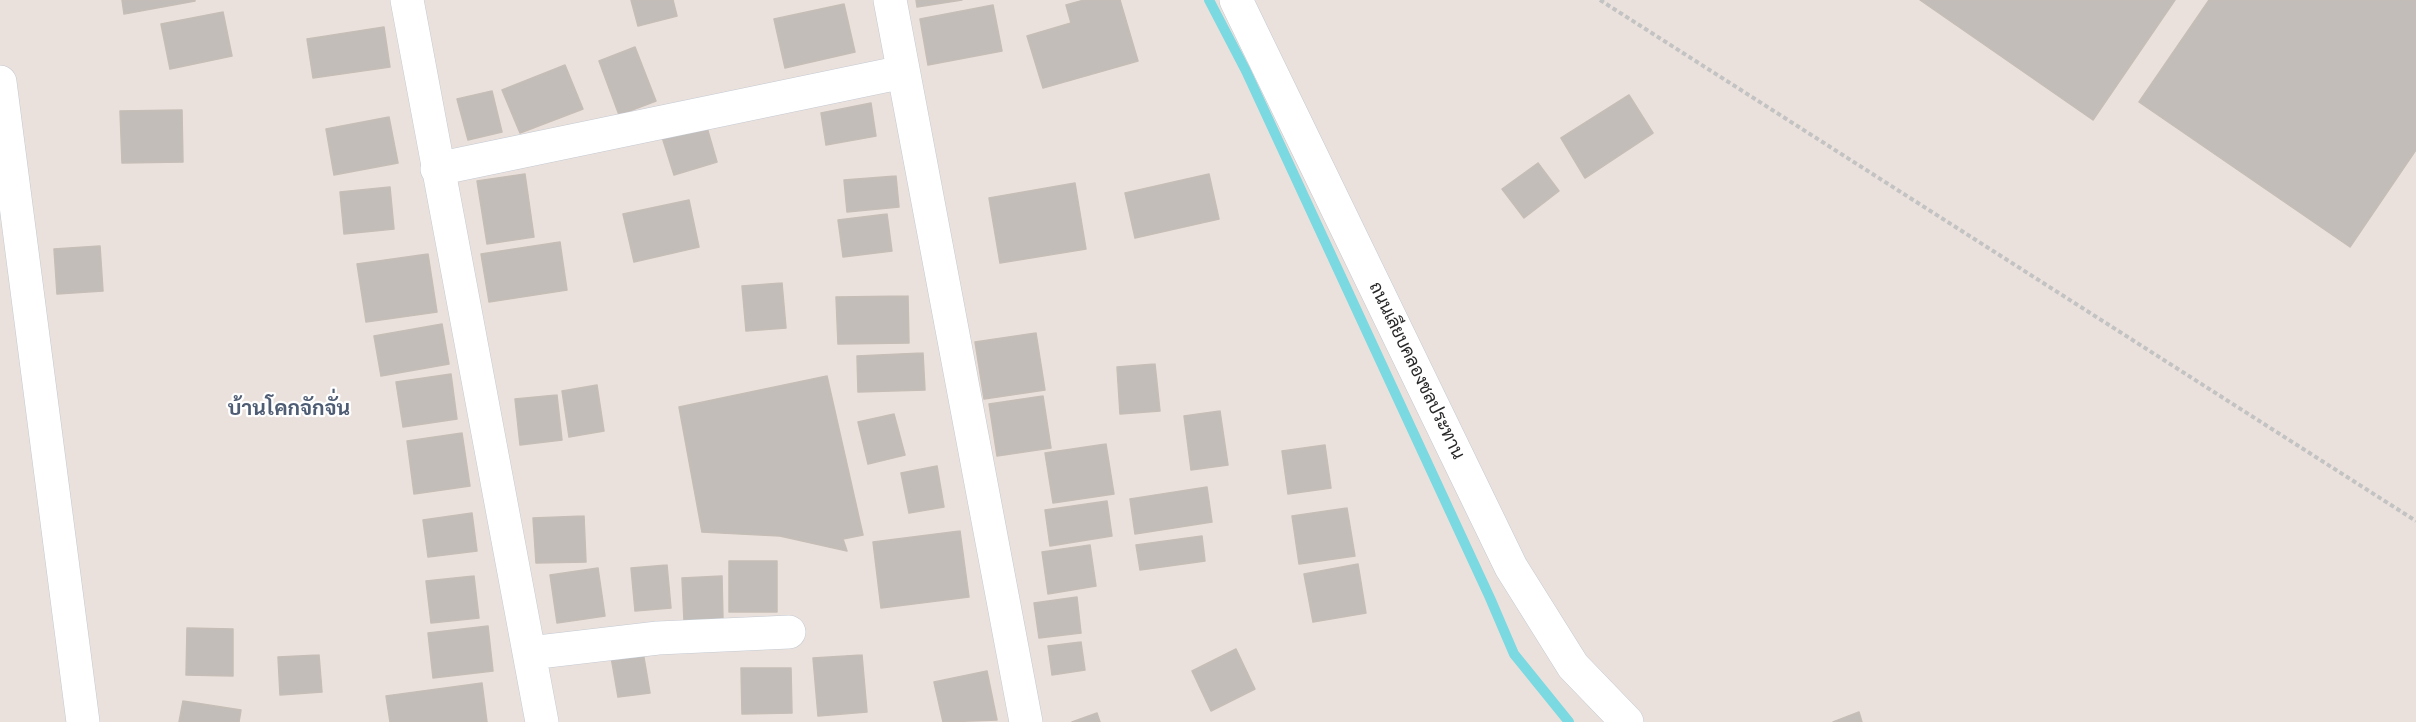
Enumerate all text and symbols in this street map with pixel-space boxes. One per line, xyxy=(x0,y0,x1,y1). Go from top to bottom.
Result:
street label: ถนนเลียบคลองชลประทาน xyxy=(1364,279,1468,463)
district label: บ้านโคกจักจั่น xyxy=(228,396,350,422)

